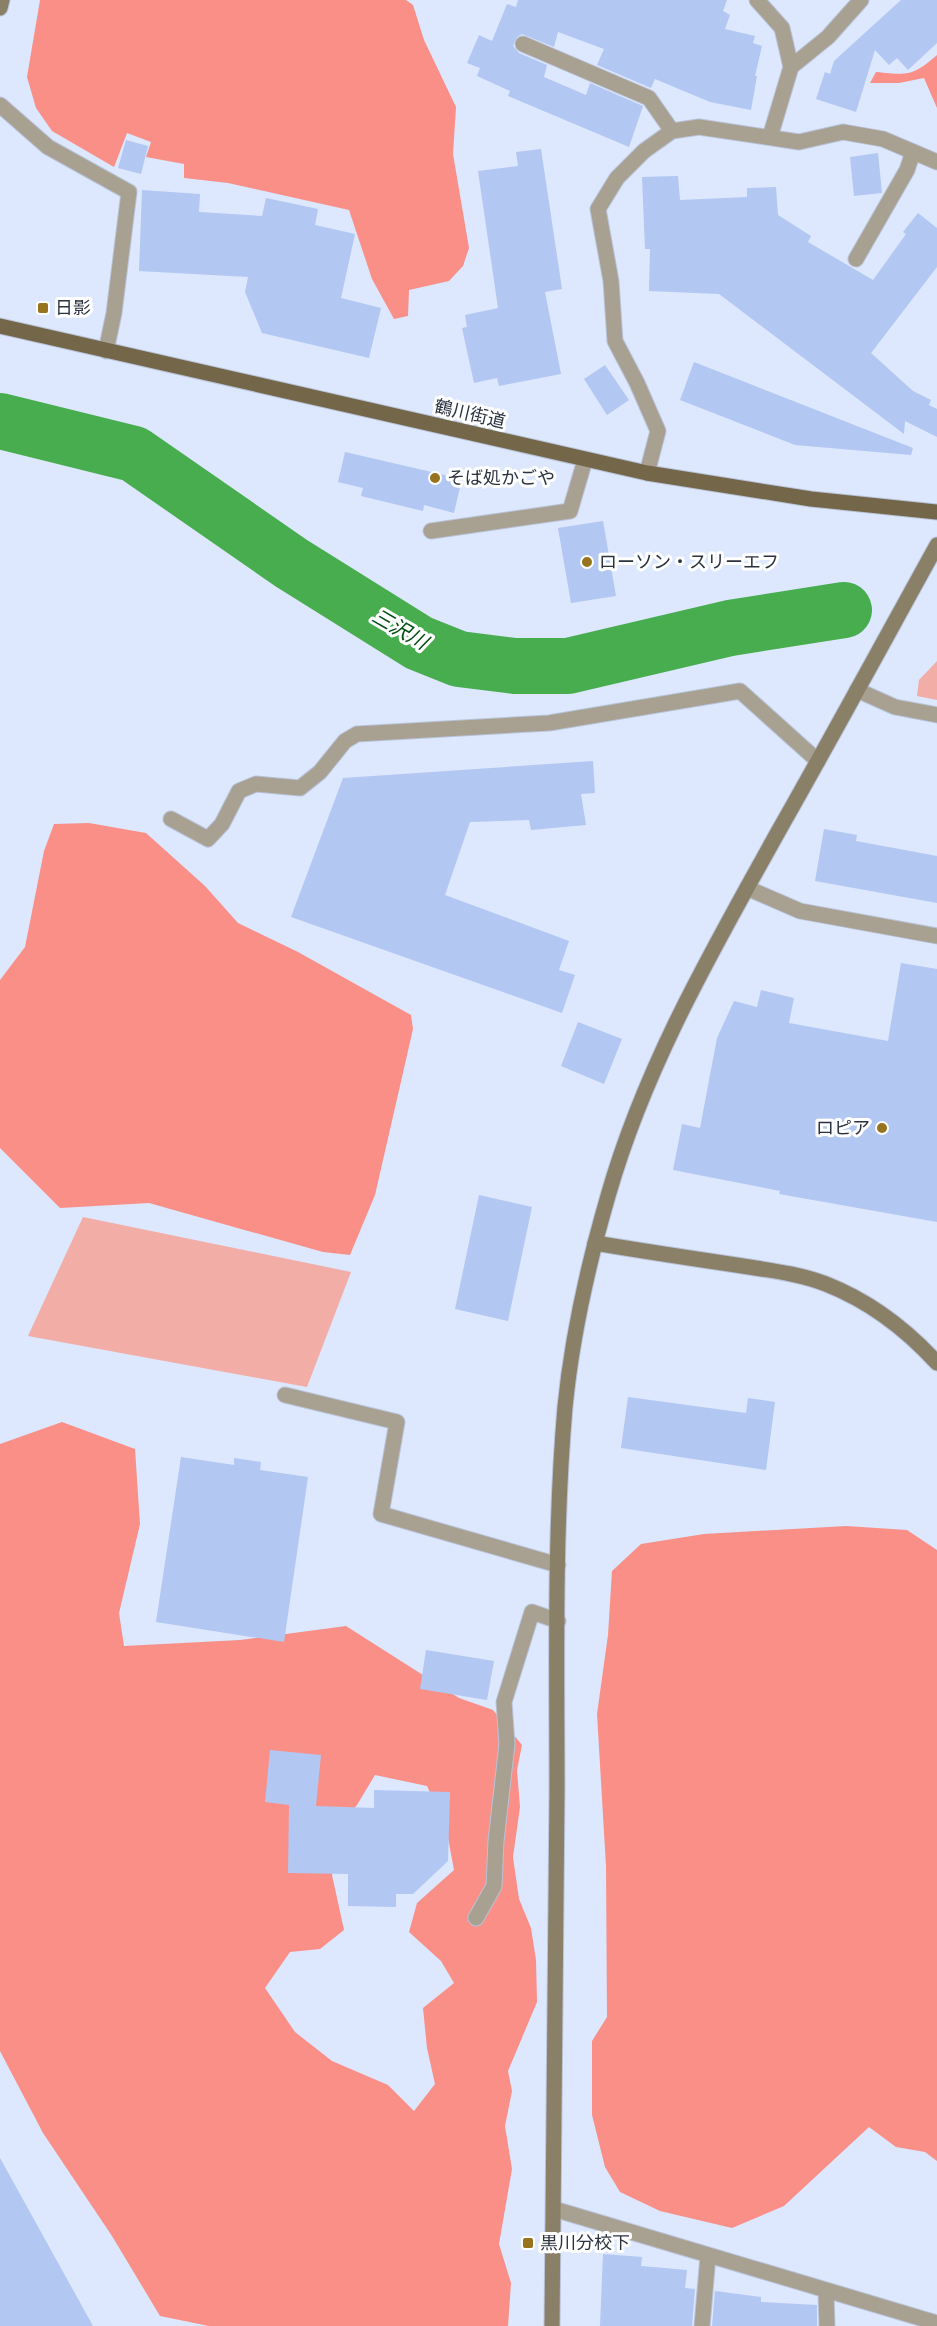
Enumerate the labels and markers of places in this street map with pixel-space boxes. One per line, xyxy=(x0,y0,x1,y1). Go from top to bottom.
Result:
place label: 日影 xyxy=(55,296,91,319)
marker: 日影 xyxy=(36,301,50,315)
place label: そば処かごや xyxy=(447,466,555,489)
marker: そば処かごや xyxy=(428,471,442,485)
place label: ローソン・スリーエフ xyxy=(599,550,779,573)
marker: ローソン・スリーエフ xyxy=(580,555,594,569)
place label: ロピア xyxy=(816,1116,870,1139)
marker: ロピア xyxy=(875,1121,889,1135)
place label: 黒川分校下 xyxy=(540,2231,630,2254)
marker: 黒川分校下 xyxy=(521,2236,535,2250)

